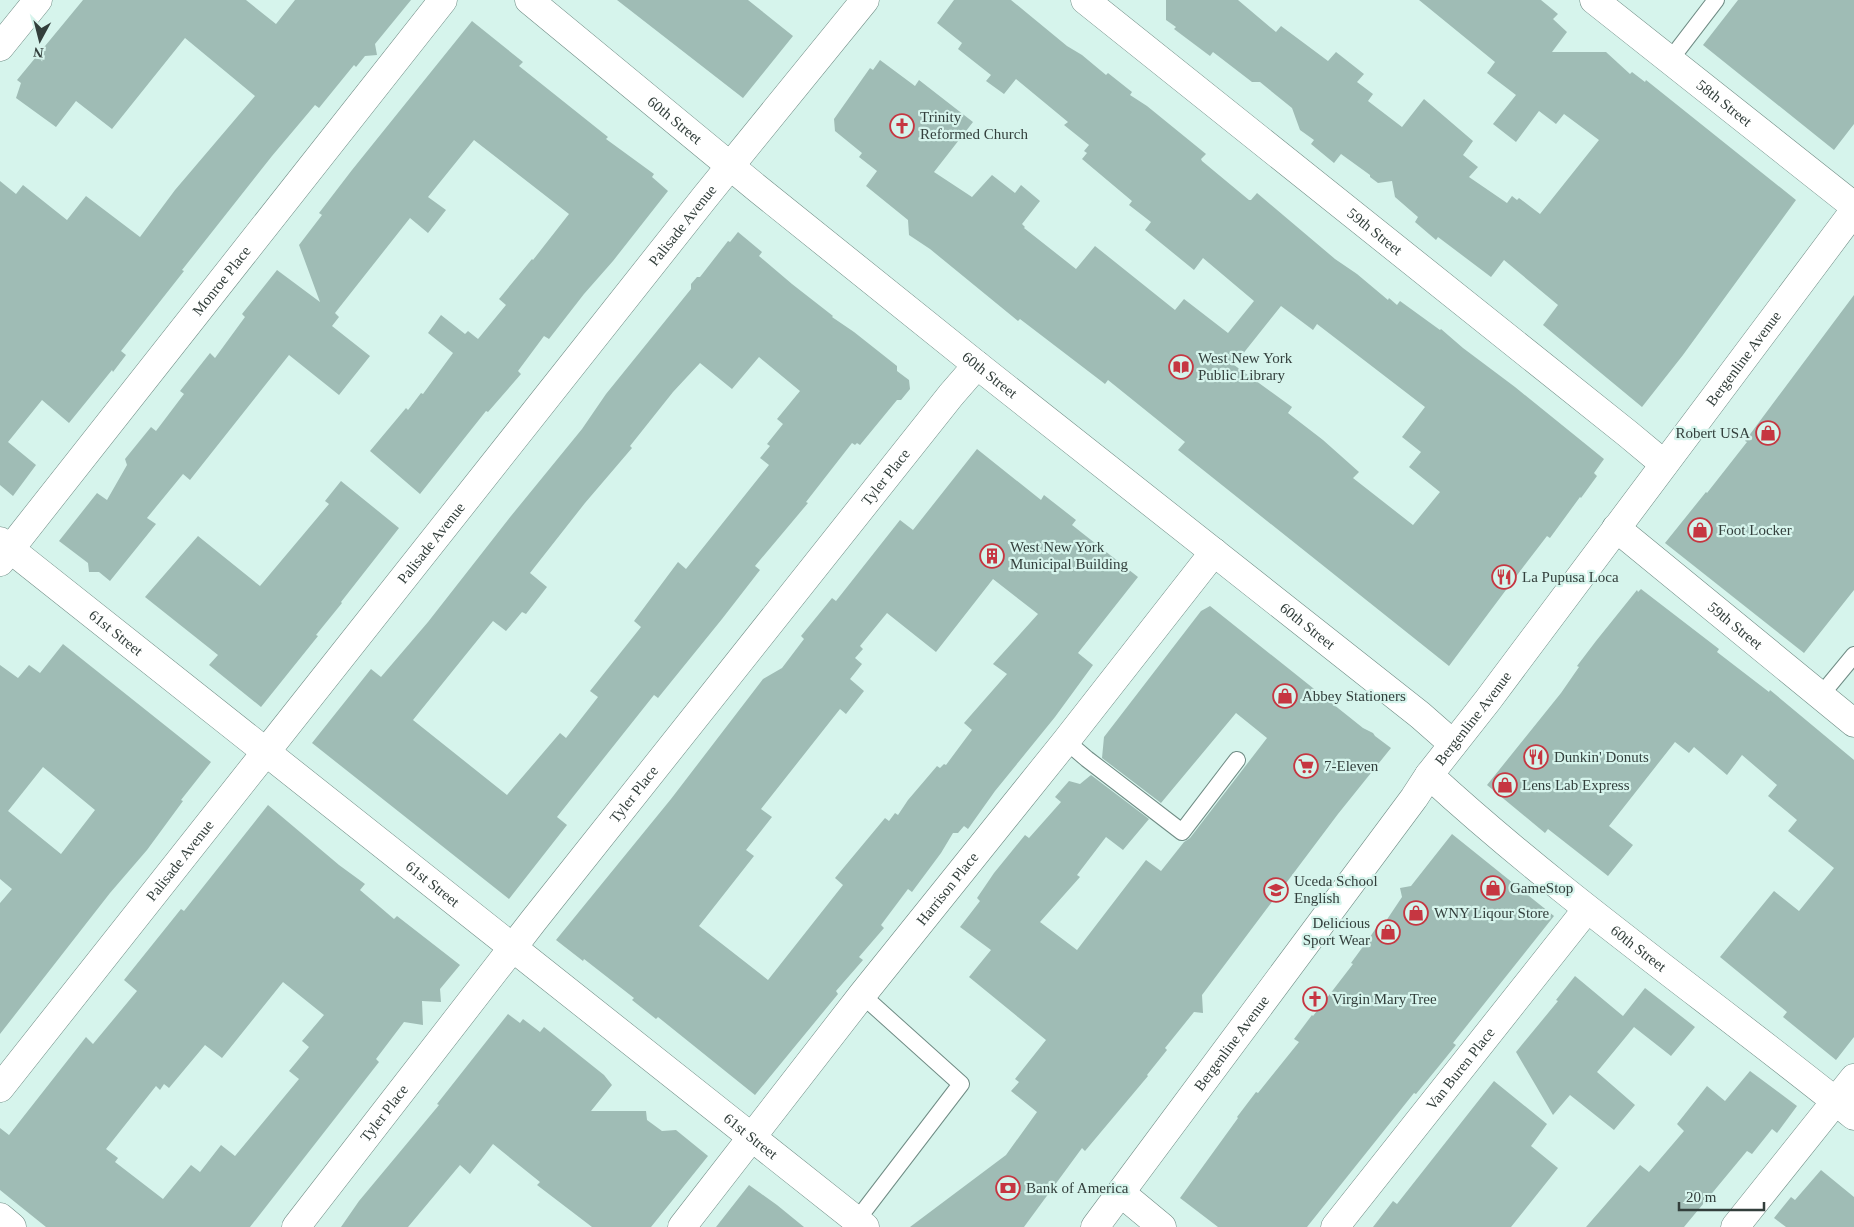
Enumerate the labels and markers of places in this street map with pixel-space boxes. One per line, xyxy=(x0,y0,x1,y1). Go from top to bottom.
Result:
place label: Trinity Reformed Church xyxy=(920,109,1028,142)
church icon: Trinity Reformed Church xyxy=(889,113,915,139)
place label: West New York Public Library xyxy=(1198,350,1293,383)
library icon: West New York Public Library xyxy=(1168,354,1194,380)
shop icon: Robert USA xyxy=(1755,420,1781,446)
place label: Robert USA xyxy=(1675,425,1750,441)
shop icon: Foot Locker xyxy=(1687,517,1713,543)
place label: Foot Locker xyxy=(1718,522,1792,538)
place label: West New York Municipal Building xyxy=(1010,539,1128,572)
building icon: West New York Municipal Building xyxy=(979,543,1005,569)
restaurant icon: La Pupusa Loca xyxy=(1491,564,1517,590)
place label: La Pupusa Loca xyxy=(1522,569,1619,585)
shop icon: Abbey Stationers xyxy=(1272,683,1298,709)
place label: Abbey Stationers xyxy=(1302,688,1406,704)
restaurant icon: Dunkin' Donuts xyxy=(1523,744,1549,770)
place label: Dunkin' Donuts xyxy=(1554,749,1649,765)
supermarket icon: 7-Eleven xyxy=(1293,753,1319,779)
place label: 7-Eleven xyxy=(1324,758,1379,774)
shop icon: Lens Lab Express xyxy=(1492,772,1518,798)
place label: Lens Lab Express xyxy=(1522,777,1630,793)
place label: Uceda School English xyxy=(1294,873,1378,906)
shop icon: GameStop xyxy=(1480,875,1506,901)
school or university icon: Uceda School English xyxy=(1263,877,1289,903)
place label: GameStop xyxy=(1510,880,1573,896)
shop icon: WNY Liqour Store xyxy=(1403,900,1429,926)
place label: WNY Liqour Store xyxy=(1434,905,1550,921)
place label: Delicious Sport Wear xyxy=(1303,915,1370,948)
shop icon: Delicious Sport Wear xyxy=(1375,919,1401,945)
church icon: Virgin Mary Tree xyxy=(1302,986,1328,1012)
place label: Virgin Mary Tree xyxy=(1332,991,1437,1007)
bank icon: Bank of America xyxy=(995,1175,1021,1201)
place label: Bank of America xyxy=(1026,1180,1129,1196)

